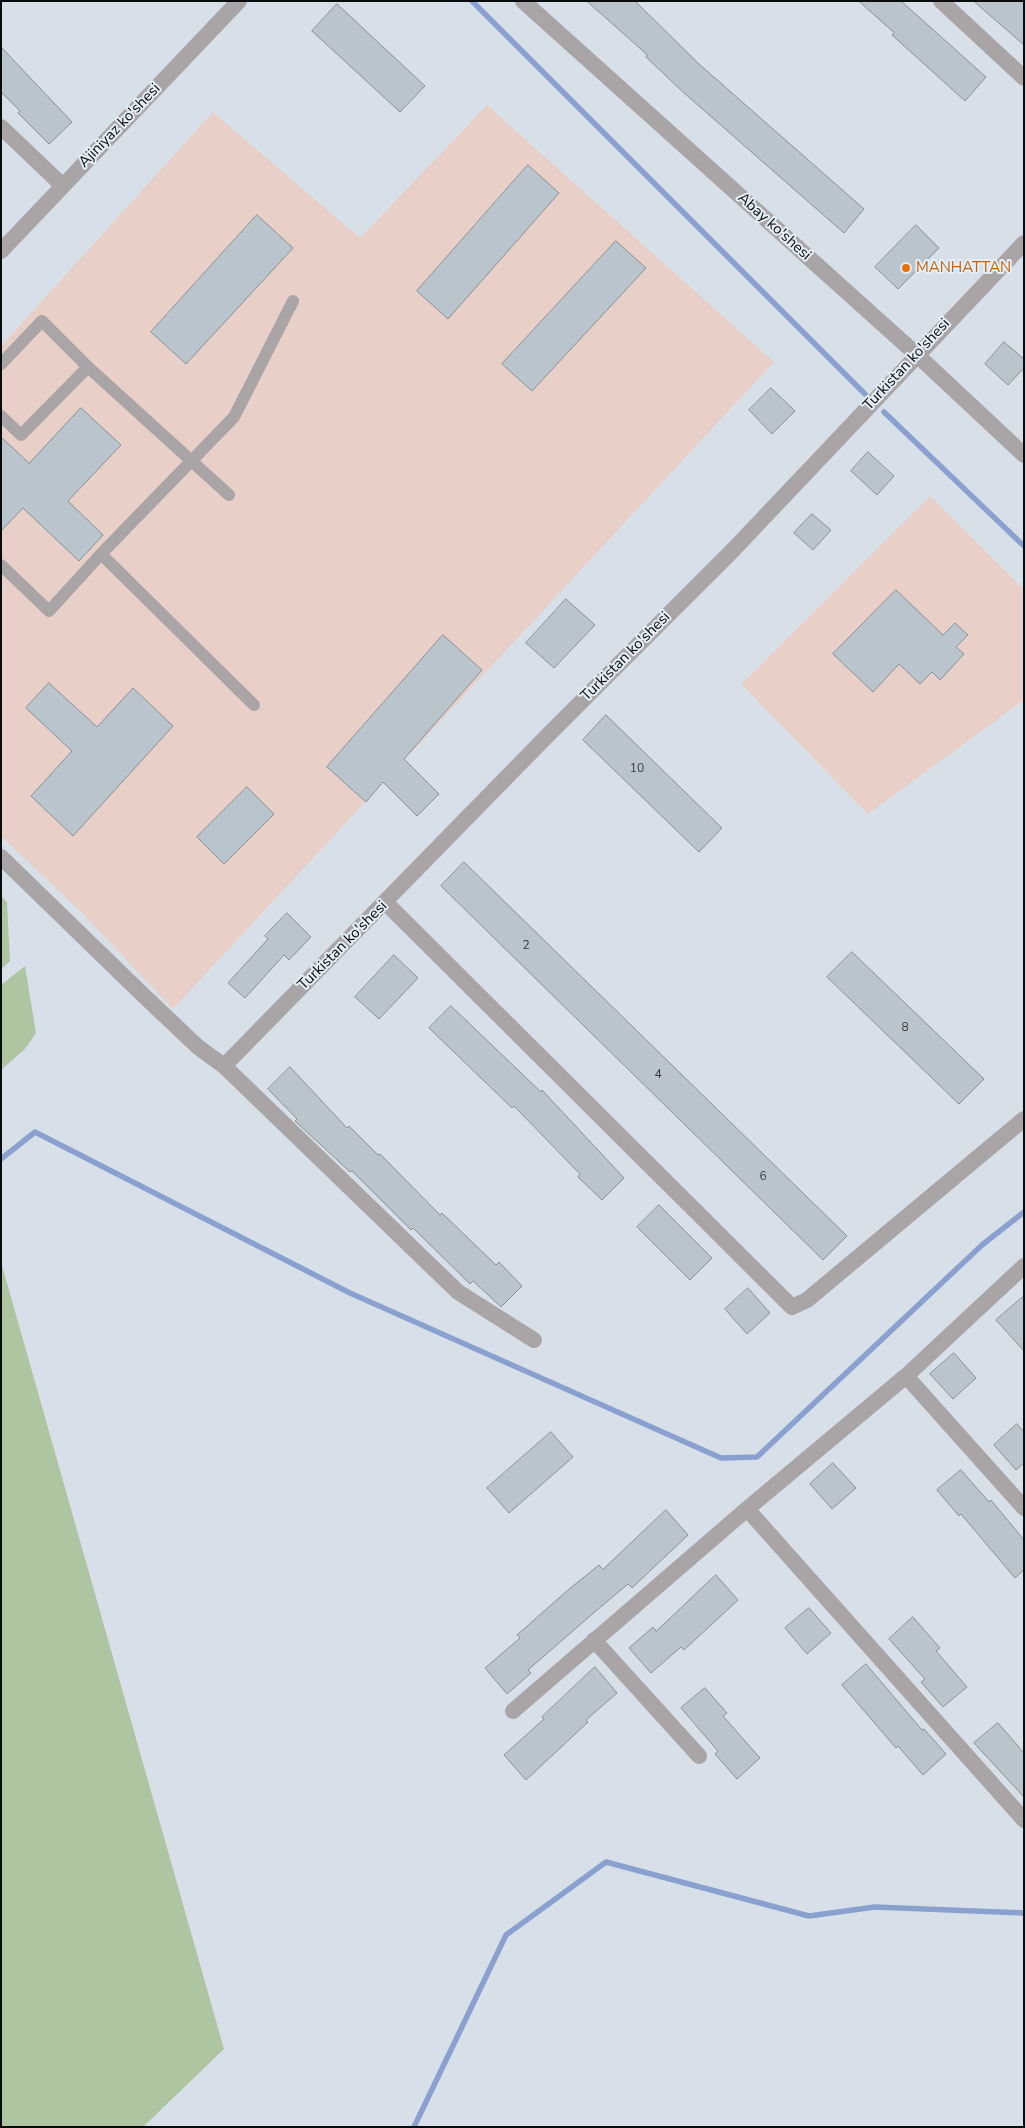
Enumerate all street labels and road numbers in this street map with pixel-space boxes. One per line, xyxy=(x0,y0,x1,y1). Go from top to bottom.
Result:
street label: Ajiniyaz ko'shesi xyxy=(75,80,165,172)
street label: Abay ko'shesi xyxy=(734,189,814,265)
street label: Turkistan ko'shesi xyxy=(860,315,954,415)
street label: Turkistan ko'shesi xyxy=(578,609,674,705)
street label: Turkistan ko'shesi xyxy=(295,898,391,994)

